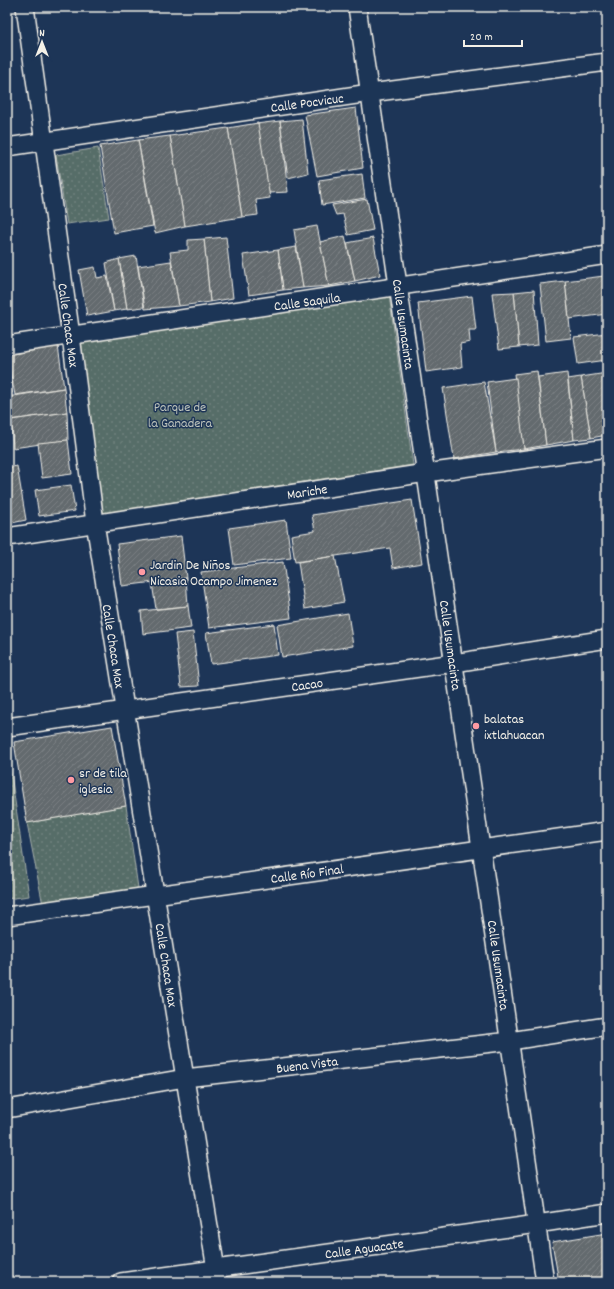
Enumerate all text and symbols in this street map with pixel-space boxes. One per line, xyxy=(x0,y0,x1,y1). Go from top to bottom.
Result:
north arrow xyxy=(22,22,62,62)
scale bar xyxy=(464,22,522,48)
text: N xyxy=(39,26,45,42)
text: 20 m xyxy=(470,29,493,46)
street label: Calle Pocvicuc xyxy=(270,89,345,119)
street label: Calle Usumacinta xyxy=(386,278,418,371)
street label: Calle Chaca Max xyxy=(51,282,83,369)
street label: Calle Saquila xyxy=(273,288,342,318)
park label: Parque de la Ganadera xyxy=(148,398,213,434)
street label: Mariche xyxy=(286,480,329,506)
place label: Jardin De Niños Nicasia Ocampo Jimenez xyxy=(150,556,278,592)
marker: Jardin De Niños Nicasia Ocampo Jimenez xyxy=(137,567,147,577)
street label: Calle Usumacinta xyxy=(433,599,465,692)
street label: Calle Chaca Max xyxy=(96,603,129,690)
street label: Cacao xyxy=(290,674,324,698)
place label: balatas ixtlahuacan xyxy=(484,710,545,746)
marker: balatas ixtlahuacan xyxy=(471,721,481,731)
place label: sr de tila iglesia xyxy=(79,764,127,800)
marker: sr de tila iglesia xyxy=(66,775,76,785)
street label: Calle Río Final xyxy=(269,860,346,890)
street label: Calle Usumacinta xyxy=(481,919,513,1012)
street label: Calle Chaca Max xyxy=(149,922,182,1009)
street label: Buena Vista xyxy=(275,1052,340,1080)
street label: Calle Aguacate xyxy=(324,1235,405,1265)

